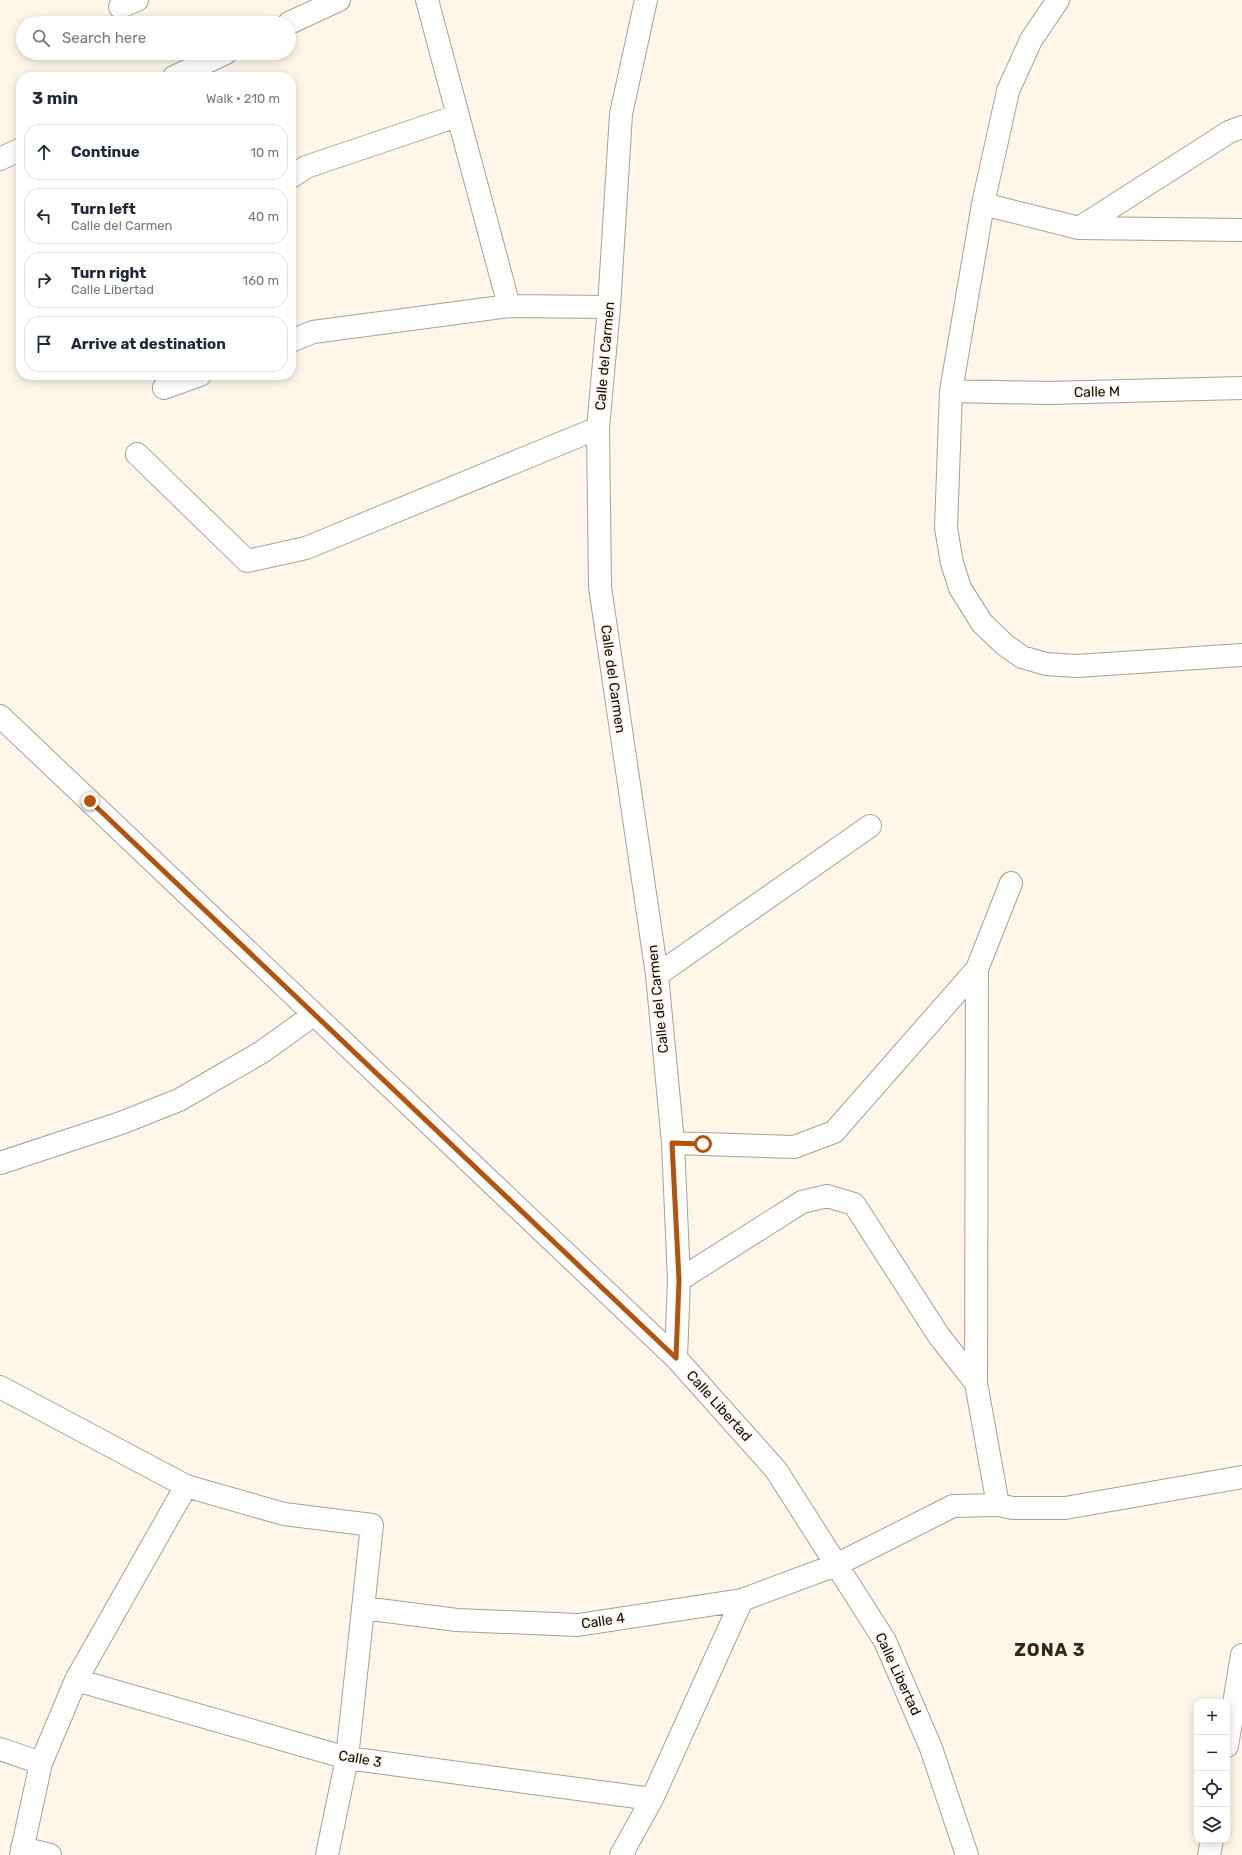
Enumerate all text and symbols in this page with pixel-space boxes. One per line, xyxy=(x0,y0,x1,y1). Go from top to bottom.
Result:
search box xyxy=(16,16,296,60)
icon: search xyxy=(30,27,52,49)
text: Search here xyxy=(62,29,146,47)
text: 3 min xyxy=(32,88,78,108)
text: Walk · 210 m xyxy=(206,91,280,106)
icon: ahead xyxy=(33,141,55,163)
text: Continue xyxy=(71,143,140,161)
text: 10 m xyxy=(250,145,279,160)
text: Turn left xyxy=(71,200,136,218)
icon: left xyxy=(33,205,55,227)
text: 40 m xyxy=(248,209,279,224)
text: Calle del Carmen xyxy=(71,218,172,233)
text: Turn right xyxy=(71,264,146,282)
icon: right xyxy=(33,269,55,291)
text: 160 m xyxy=(243,273,279,288)
text: Calle Libertad xyxy=(71,282,154,297)
street label: Calle del Carmen xyxy=(592,301,618,411)
icon: arrive xyxy=(33,333,55,355)
text: Arrive at destination xyxy=(71,335,226,353)
street label: Calle M xyxy=(1074,383,1120,401)
street label: Calle del Carmen xyxy=(597,624,629,734)
route end xyxy=(81,792,99,810)
street label: Calle del Carmen xyxy=(644,944,672,1054)
route start xyxy=(694,1135,712,1153)
street label: Calle Libertad xyxy=(683,1367,755,1445)
street label: Calle 4 xyxy=(580,1609,626,1632)
street label: Calle Libertad xyxy=(871,1630,925,1718)
district label: ZONA 3 xyxy=(1014,1639,1086,1661)
map controls xyxy=(1194,1699,1230,1843)
button: + xyxy=(1194,1699,1230,1735)
button: − xyxy=(1194,1735,1230,1771)
street label: Calle 3 xyxy=(337,1747,383,1771)
button: locate xyxy=(1194,1771,1230,1807)
button: layers xyxy=(1194,1807,1230,1843)

